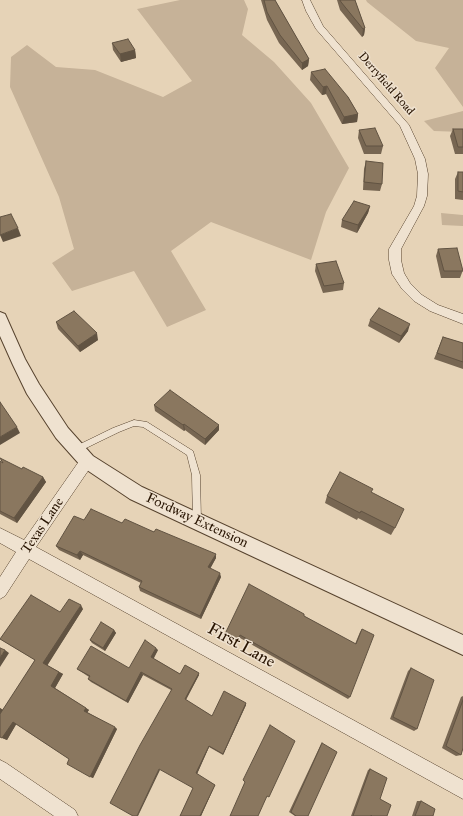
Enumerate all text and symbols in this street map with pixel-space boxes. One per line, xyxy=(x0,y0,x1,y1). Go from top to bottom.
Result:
street label: Derryfield Road xyxy=(355,50,417,118)
street label: Fordway Extension xyxy=(143,490,251,552)
street label: Texas Lane xyxy=(18,495,68,557)
street label: First Lane xyxy=(204,619,278,673)

